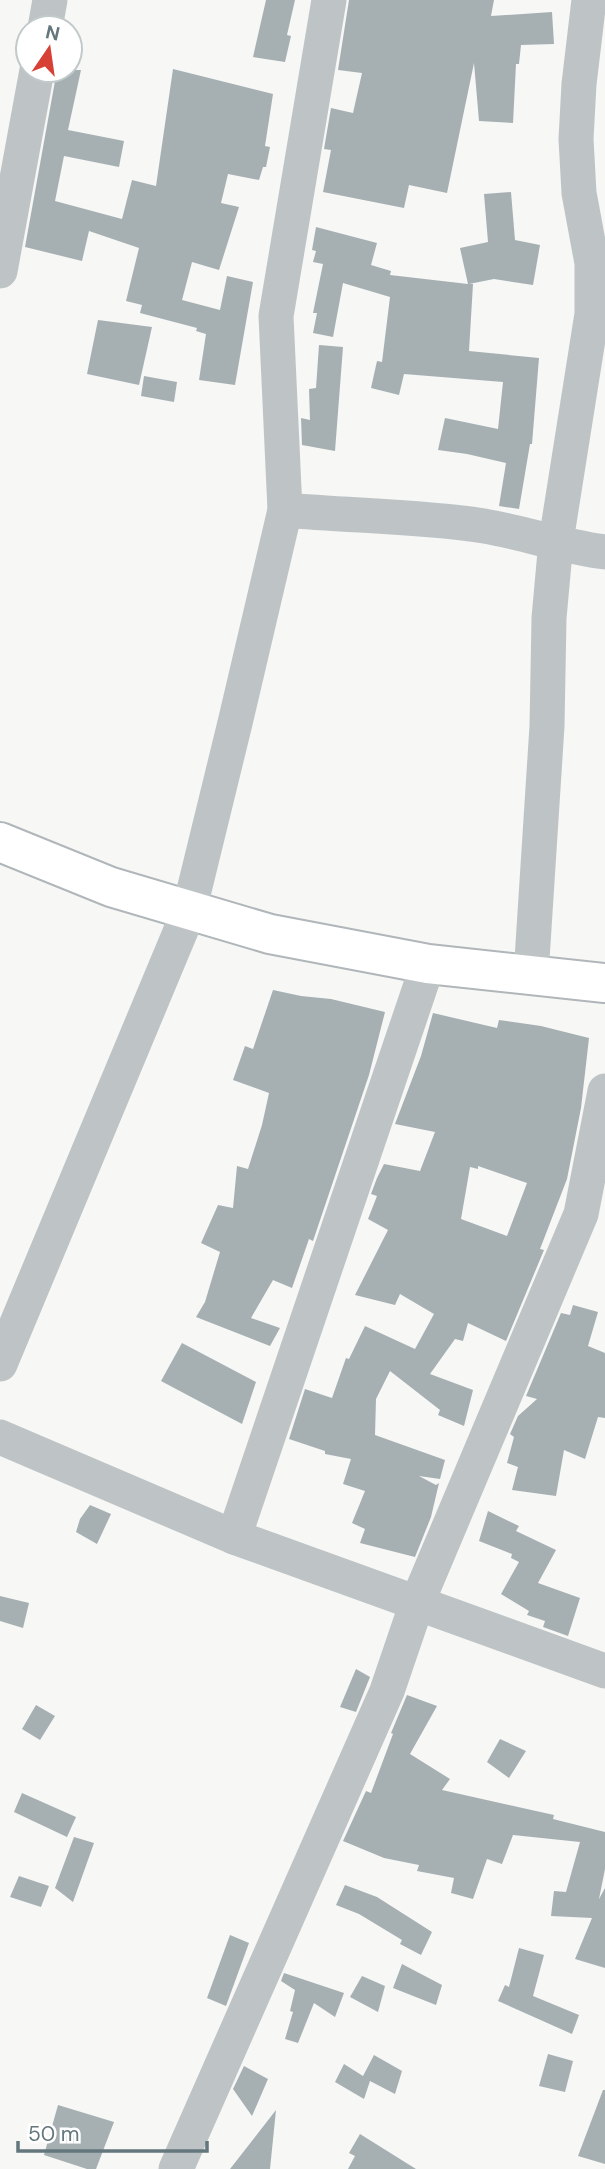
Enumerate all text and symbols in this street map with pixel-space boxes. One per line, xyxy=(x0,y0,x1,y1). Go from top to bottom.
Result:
north arrow xyxy=(14,14,84,84)
text: N xyxy=(43,19,62,47)
scale bar xyxy=(18,2110,206,2154)
text: 50 m xyxy=(28,2120,79,2148)

